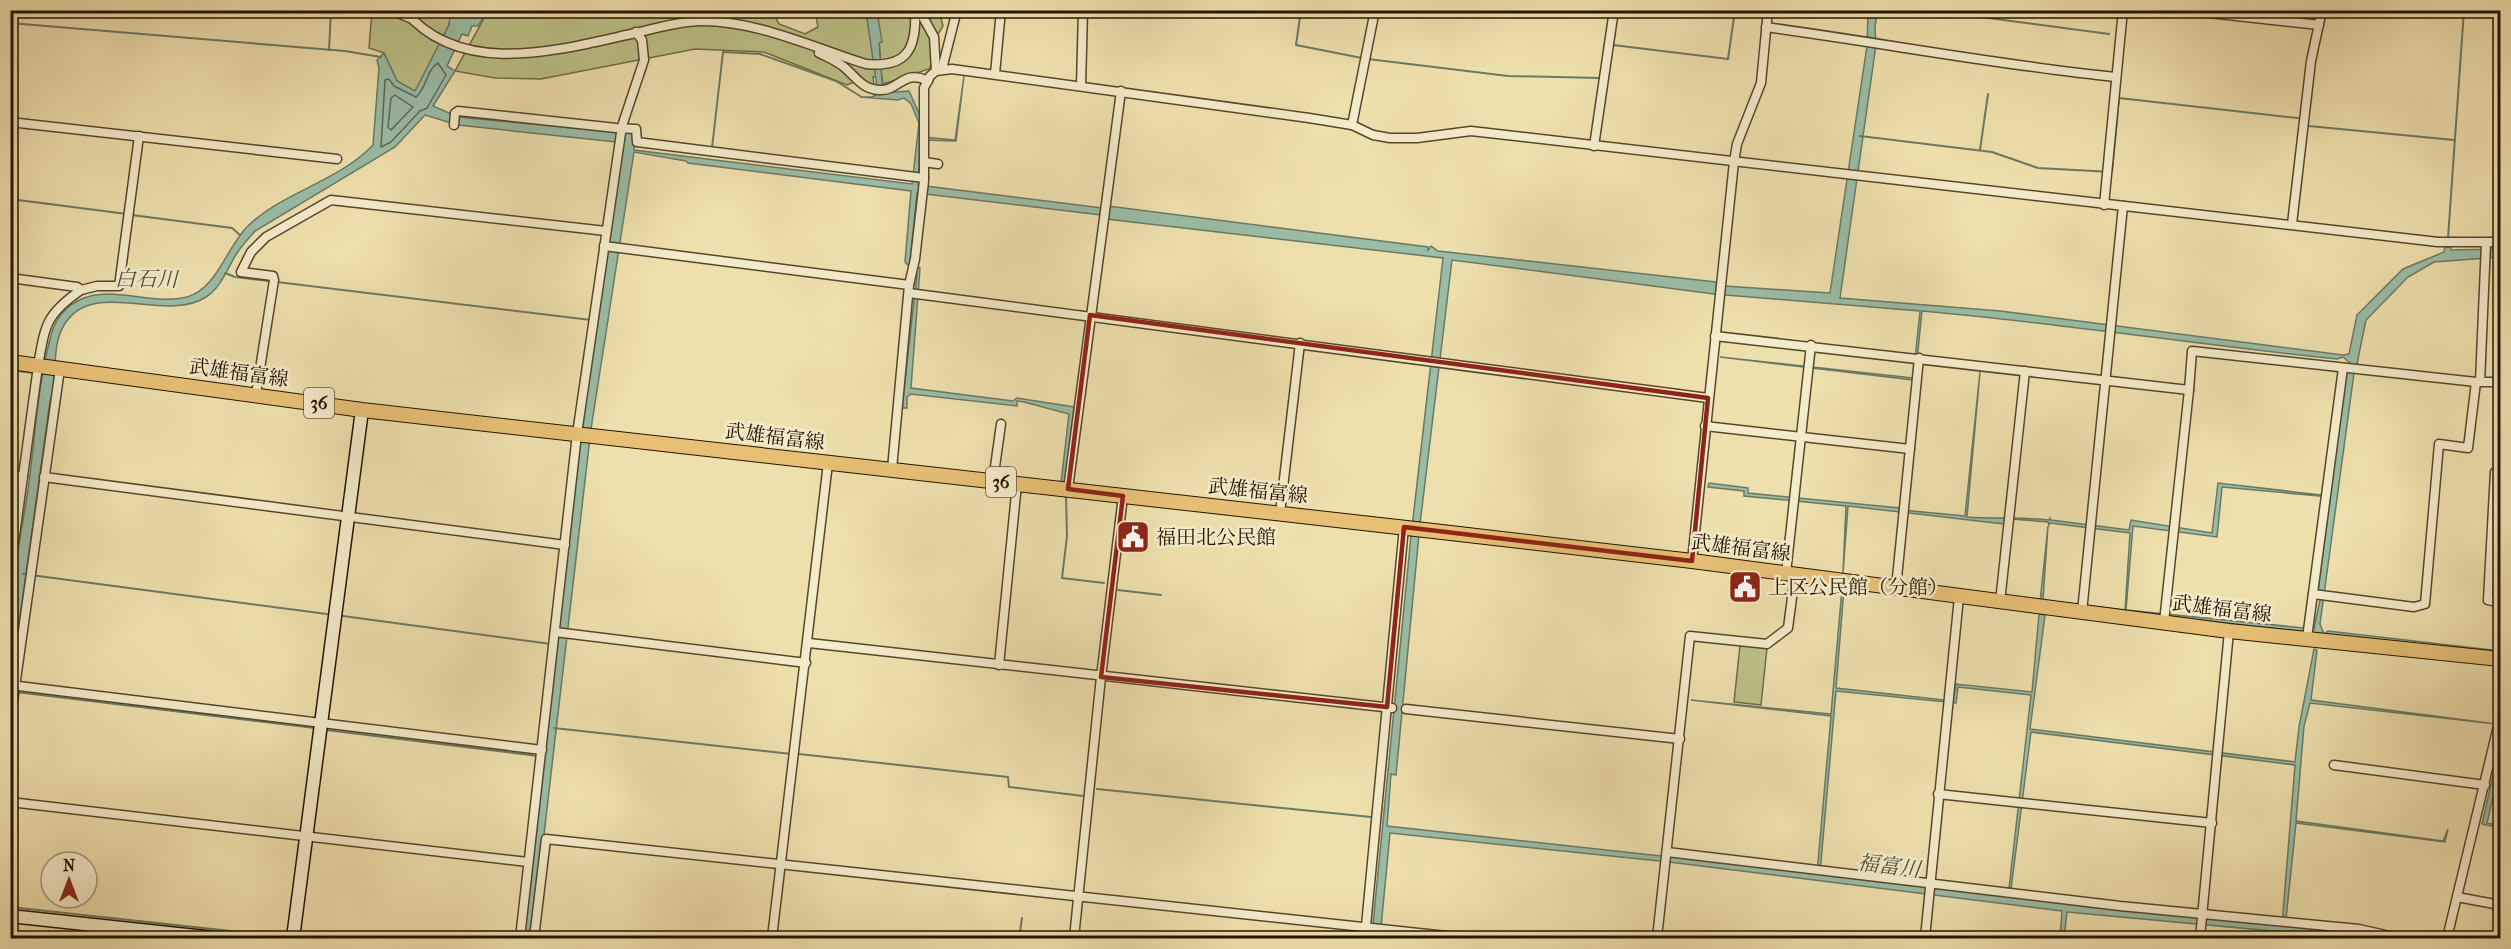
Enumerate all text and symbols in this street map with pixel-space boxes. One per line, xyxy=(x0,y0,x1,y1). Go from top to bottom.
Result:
water label: 白石川 xyxy=(114,266,180,292)
street label: 武雄福富線 xyxy=(188,355,290,391)
road number: 36 xyxy=(304,388,334,418)
street label: 武雄福富線 xyxy=(724,419,826,455)
road number: 36 xyxy=(986,467,1016,497)
street label: 武雄福富線 xyxy=(1207,474,1309,508)
public building icon: 福田北公民館 xyxy=(1115,519,1151,555)
place label: 福田北公民館 xyxy=(1156,526,1276,549)
street label: 武雄福富線 xyxy=(1690,530,1792,566)
public building icon: 上区公民館（分館） xyxy=(1727,569,1763,605)
place label: 上区公民館（分館） xyxy=(1768,576,1948,599)
street label: 武雄福富線 xyxy=(2171,591,2273,627)
north arrow xyxy=(39,850,99,910)
water label: 福富川 xyxy=(1856,850,1924,882)
text: N xyxy=(63,856,76,875)

